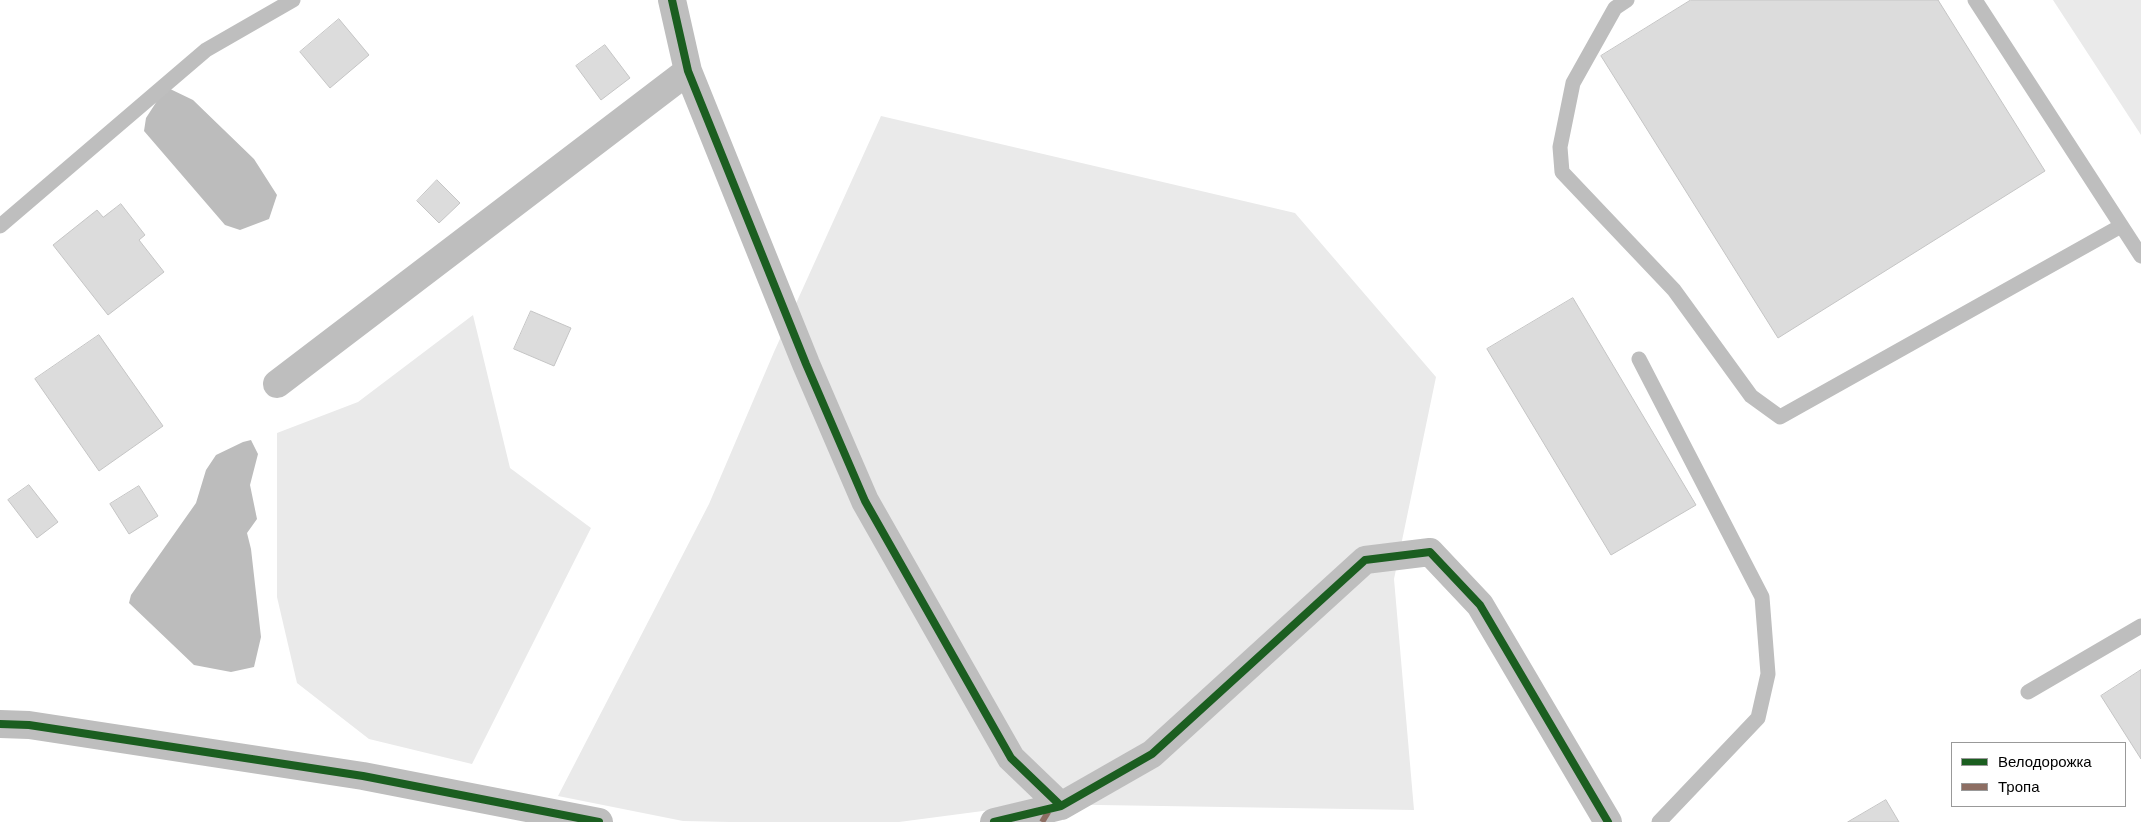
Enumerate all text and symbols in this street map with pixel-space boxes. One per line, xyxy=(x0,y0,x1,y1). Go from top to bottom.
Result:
legend xyxy=(1951,742,2126,807)
text: Велодорожка xyxy=(1998,752,2092,772)
text: Тропа xyxy=(1998,777,2039,797)

